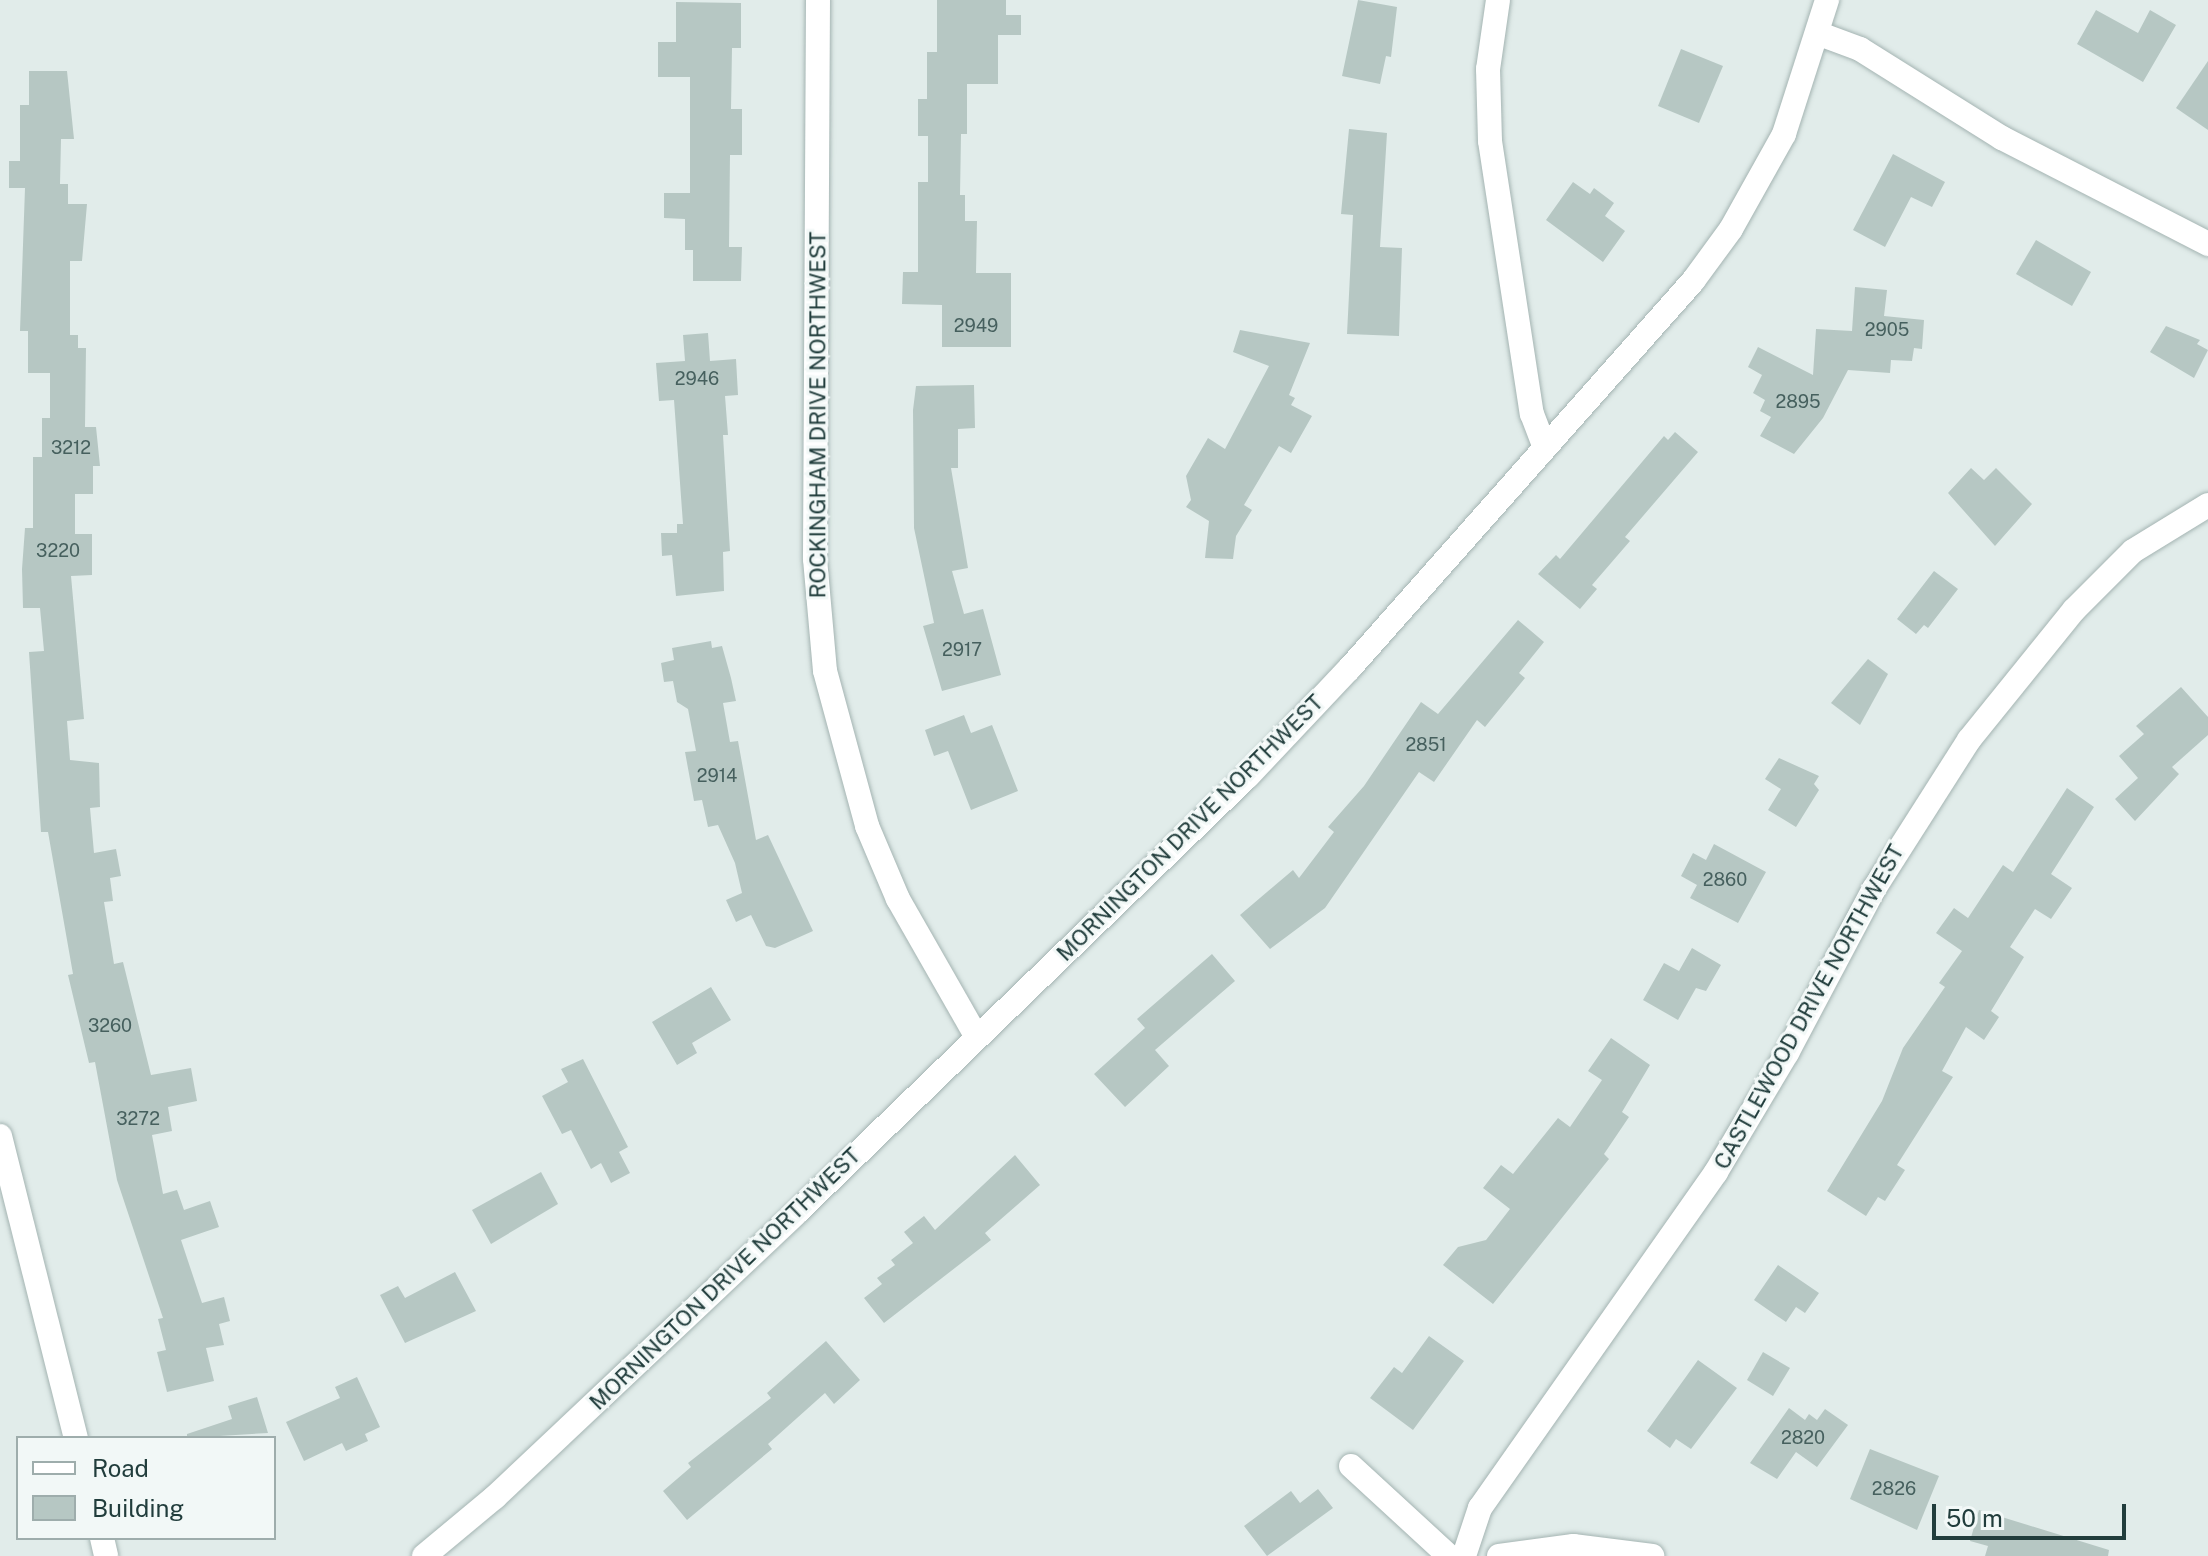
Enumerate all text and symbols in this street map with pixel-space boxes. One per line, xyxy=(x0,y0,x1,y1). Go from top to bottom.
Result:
street label: ROCKINGHAM DRIVE NORTHWEST xyxy=(805,232,831,598)
house number: 2949 xyxy=(954,315,998,337)
house number: 2905 xyxy=(1865,319,1909,341)
house number: 2946 xyxy=(675,368,719,390)
house number: 2895 xyxy=(1775,391,1821,413)
house number: 3212 xyxy=(51,437,91,459)
house number: 3220 xyxy=(36,540,80,562)
house number: 2917 xyxy=(942,639,982,661)
street label: MORNINGTON DRIVE NORTHWEST xyxy=(1051,689,1329,967)
house number: 2851 xyxy=(1405,734,1447,756)
house number: 2914 xyxy=(697,765,737,787)
street label: CASTLEWOOD DRIVE NORTHWEST xyxy=(1708,840,1910,1174)
house number: 2860 xyxy=(1703,869,1747,891)
house number: 3260 xyxy=(88,1015,132,1037)
house number: 3272 xyxy=(116,1108,160,1130)
street label: MORNINGTON DRIVE NORTHWEST xyxy=(584,1142,866,1416)
house number: 2820 xyxy=(1781,1427,1825,1449)
legend xyxy=(16,1436,276,1540)
text: Road xyxy=(92,1454,149,1482)
house number: 2826 xyxy=(1872,1478,1916,1500)
scale bar xyxy=(1936,1488,2130,1538)
text: Building xyxy=(92,1494,184,1522)
text: 50 m xyxy=(1946,1504,2003,1532)

